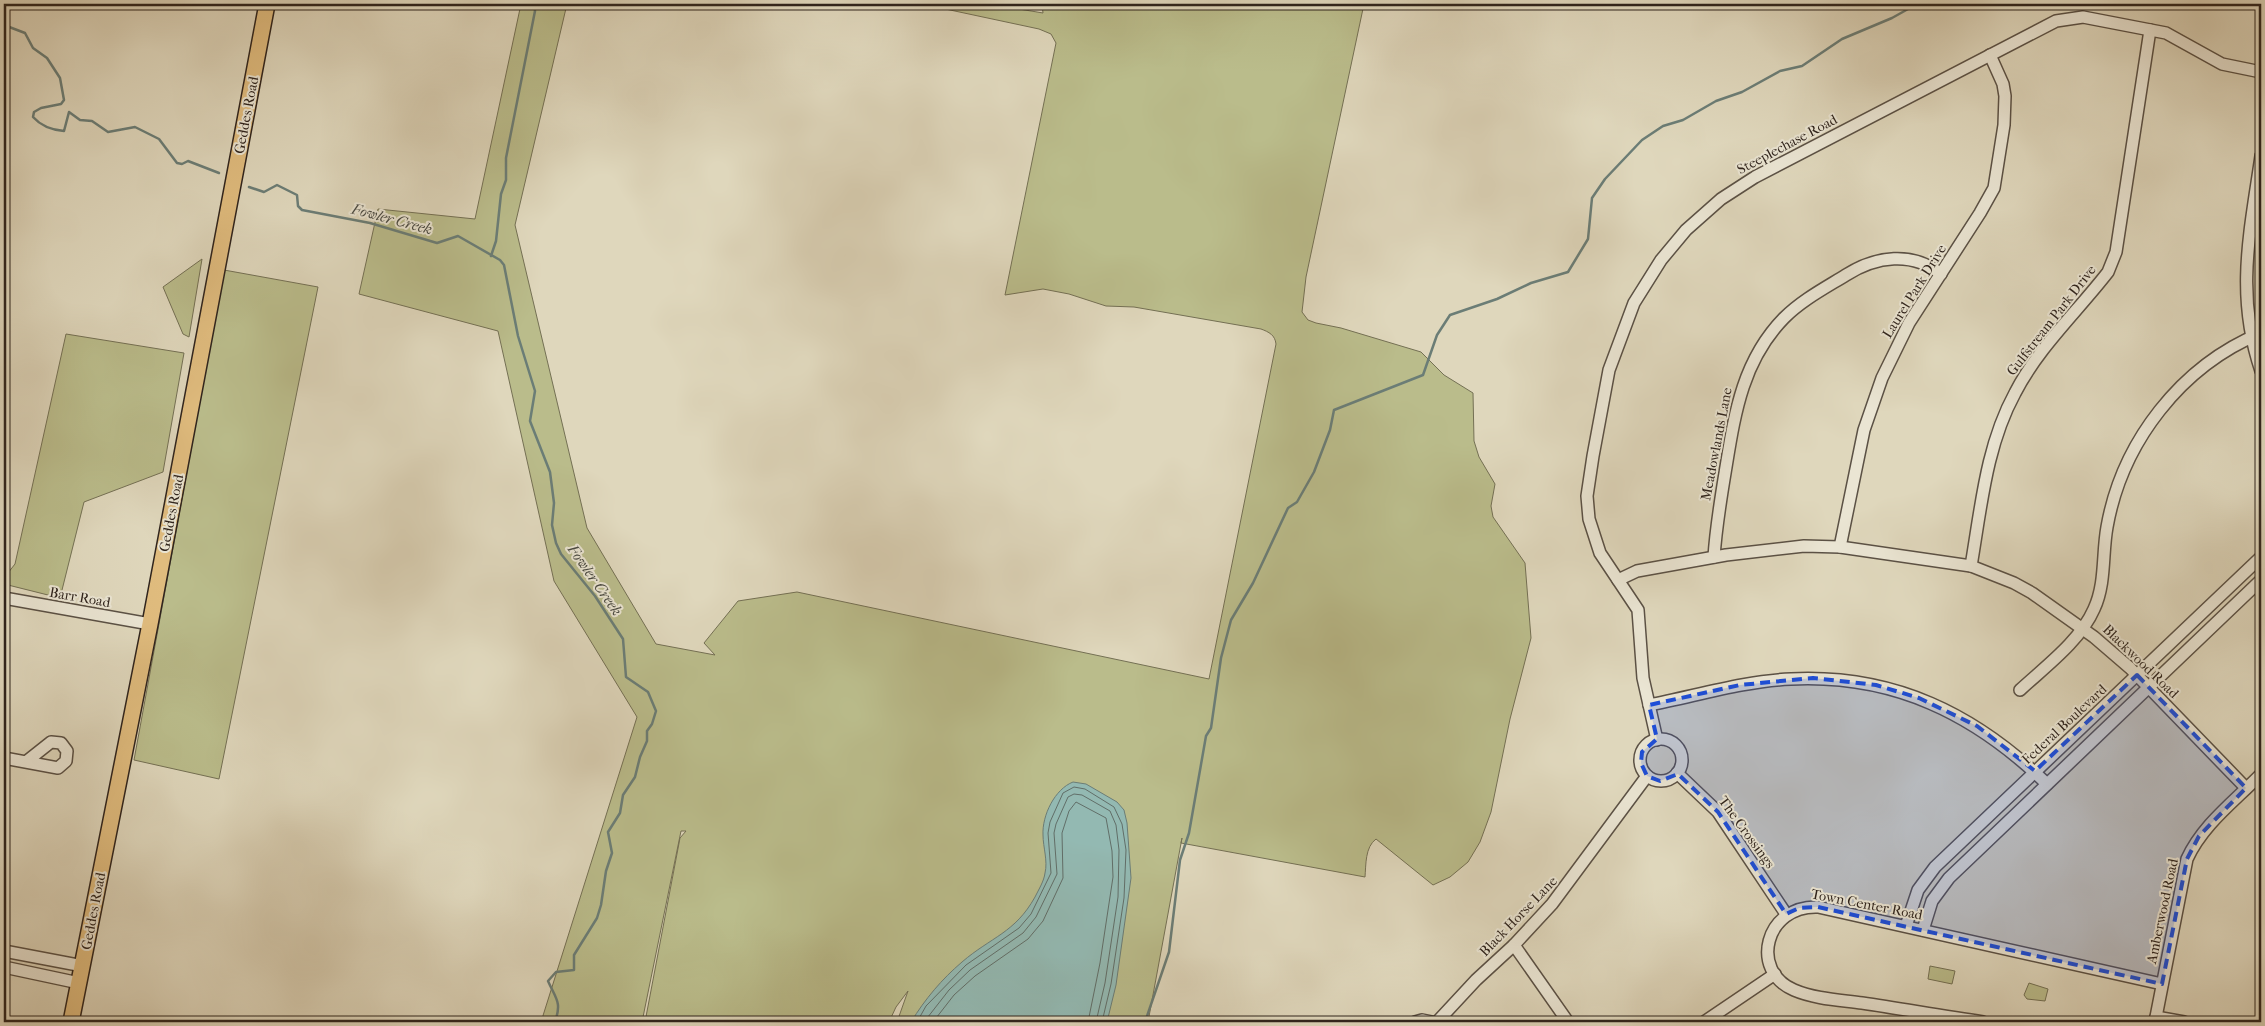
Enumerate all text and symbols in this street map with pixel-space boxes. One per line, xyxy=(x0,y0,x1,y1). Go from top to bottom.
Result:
street label: Geddes Road xyxy=(231,75,262,155)
street label: Steeplechase Road xyxy=(1734,111,1841,178)
water label: Fowler Creek xyxy=(349,199,434,238)
street label: Laurel Park Drive xyxy=(1879,241,1950,341)
street label: Gulfstream Park Drive xyxy=(2003,262,2100,379)
street label: Meadowlands Lane xyxy=(1697,386,1736,502)
street label: Geddes Road xyxy=(156,473,187,553)
water label: Fowler Creek xyxy=(563,540,626,619)
street label: Barr Road xyxy=(48,584,112,611)
street label: Blackwood Road xyxy=(2099,621,2182,702)
street label: Federal Boulevard xyxy=(2018,681,2110,768)
street label: The Crossings xyxy=(1715,793,1778,872)
street label: Amberwood Road xyxy=(2143,857,2182,966)
street label: Geddes Road xyxy=(78,871,109,951)
street label: Black Horse Lane xyxy=(1476,873,1561,960)
street label: Town Center Road xyxy=(1810,885,1924,924)

